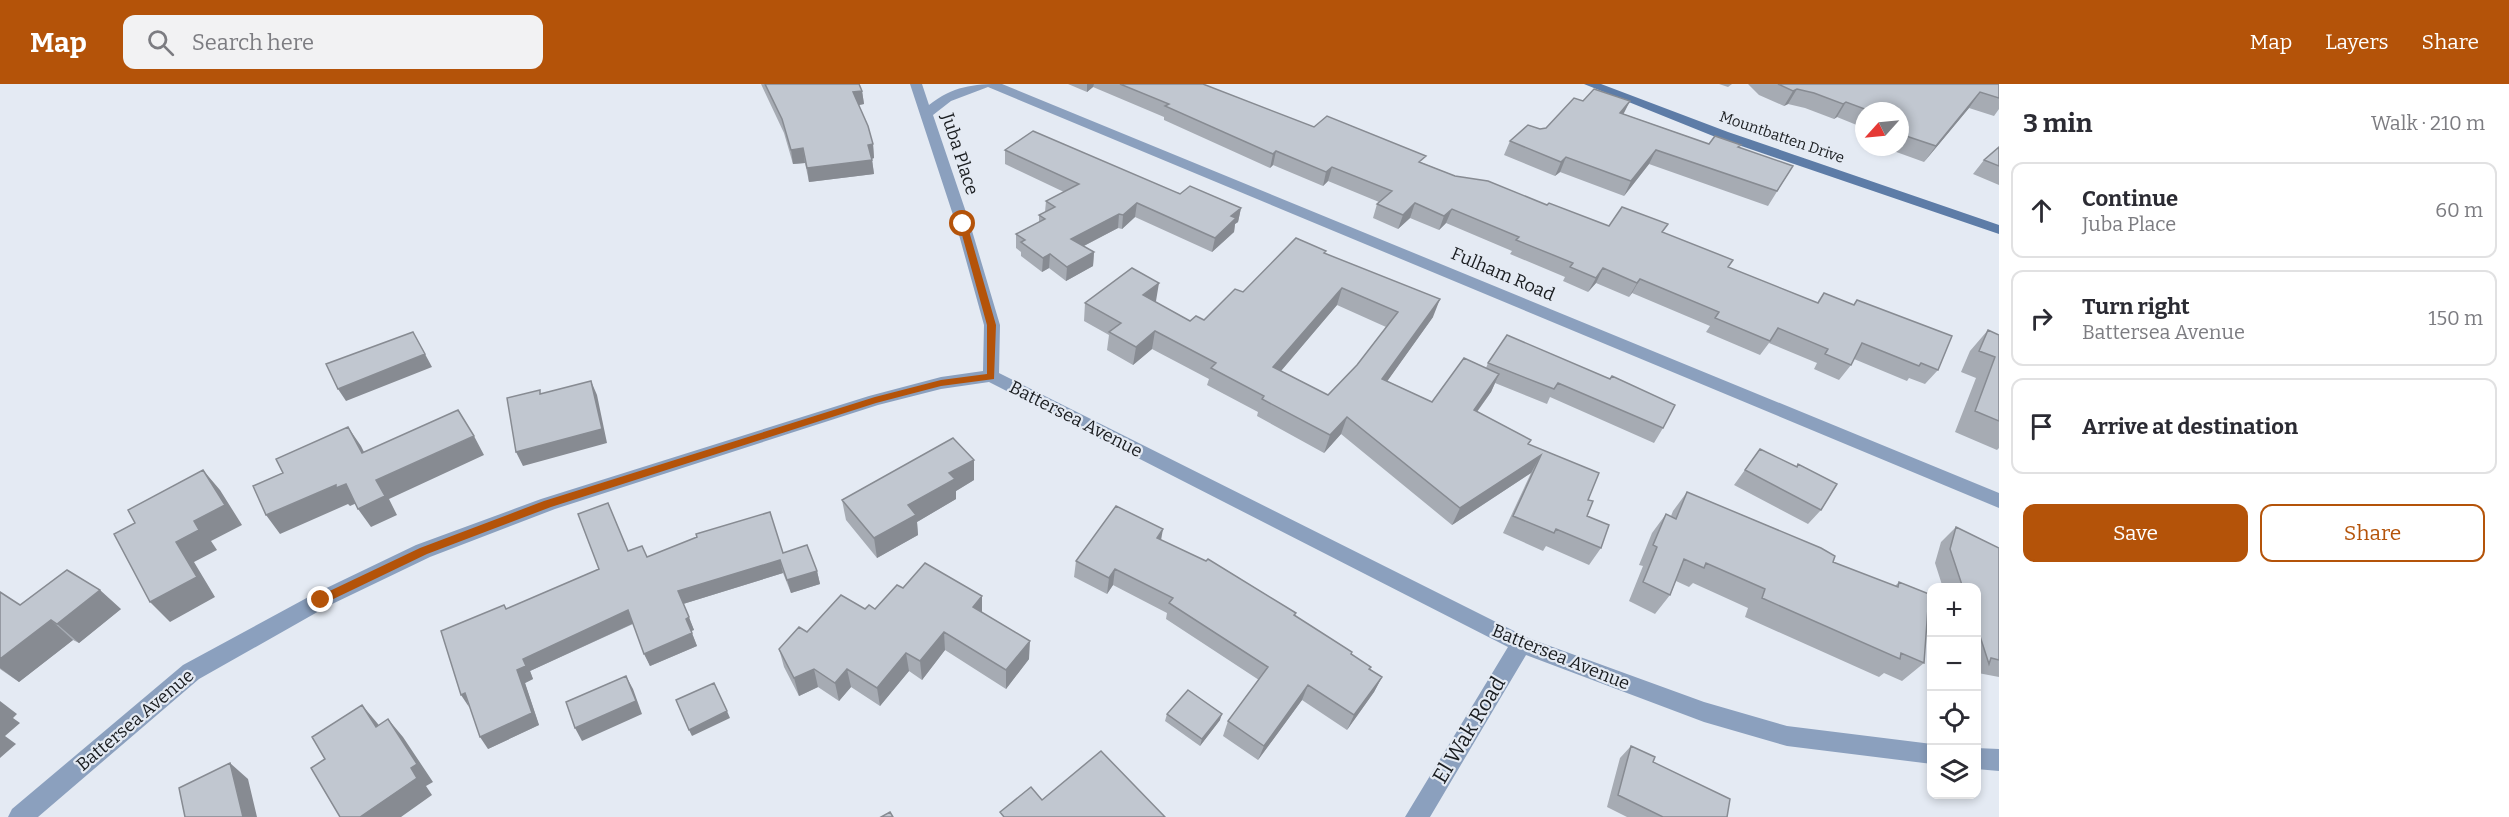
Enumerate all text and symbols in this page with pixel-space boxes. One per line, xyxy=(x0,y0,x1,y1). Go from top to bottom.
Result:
search box xyxy=(123,15,543,69)
text: Map xyxy=(30,26,87,59)
icon: search xyxy=(144,26,177,59)
text: Search here xyxy=(192,29,314,56)
text: Map xyxy=(2250,29,2292,55)
text: Layers xyxy=(2325,29,2389,55)
text: Share xyxy=(2422,29,2479,55)
north arrow xyxy=(1855,102,1909,156)
street label: Mountbatten Drive xyxy=(1717,107,1847,167)
text: 3 min xyxy=(2023,108,2092,139)
street label: Juba Place xyxy=(936,109,984,198)
text: Walk · 210 m xyxy=(2371,111,2485,135)
text: Continue xyxy=(2082,185,2178,212)
icon: ahead xyxy=(2025,194,2058,227)
text: 60 m xyxy=(2435,198,2483,222)
route start xyxy=(949,210,975,236)
text: Juba Place xyxy=(2082,212,2176,236)
street label: Fulham Road xyxy=(1448,242,1558,306)
text: Turn right xyxy=(2082,293,2190,320)
icon: right xyxy=(2025,302,2058,335)
text: 150 m xyxy=(2428,306,2483,330)
text: Battersea Avenue xyxy=(2082,320,2245,344)
street label: Battersea Avenue xyxy=(1006,376,1146,462)
icon: arrive xyxy=(2025,410,2058,443)
text: Arrive at destination xyxy=(2082,413,2298,440)
button: Save xyxy=(2023,504,2248,562)
button: Share xyxy=(2260,504,2485,562)
map controls xyxy=(1927,583,1981,799)
button: + xyxy=(1927,583,1981,637)
route end xyxy=(307,586,333,612)
street label: Battersea Avenue xyxy=(1489,619,1633,695)
button: − xyxy=(1927,637,1981,691)
street label: Battersea Avenue xyxy=(72,664,198,776)
street label: El Wak Road xyxy=(1427,672,1511,788)
button: locate xyxy=(1927,691,1981,745)
button: layers xyxy=(1927,745,1981,799)

